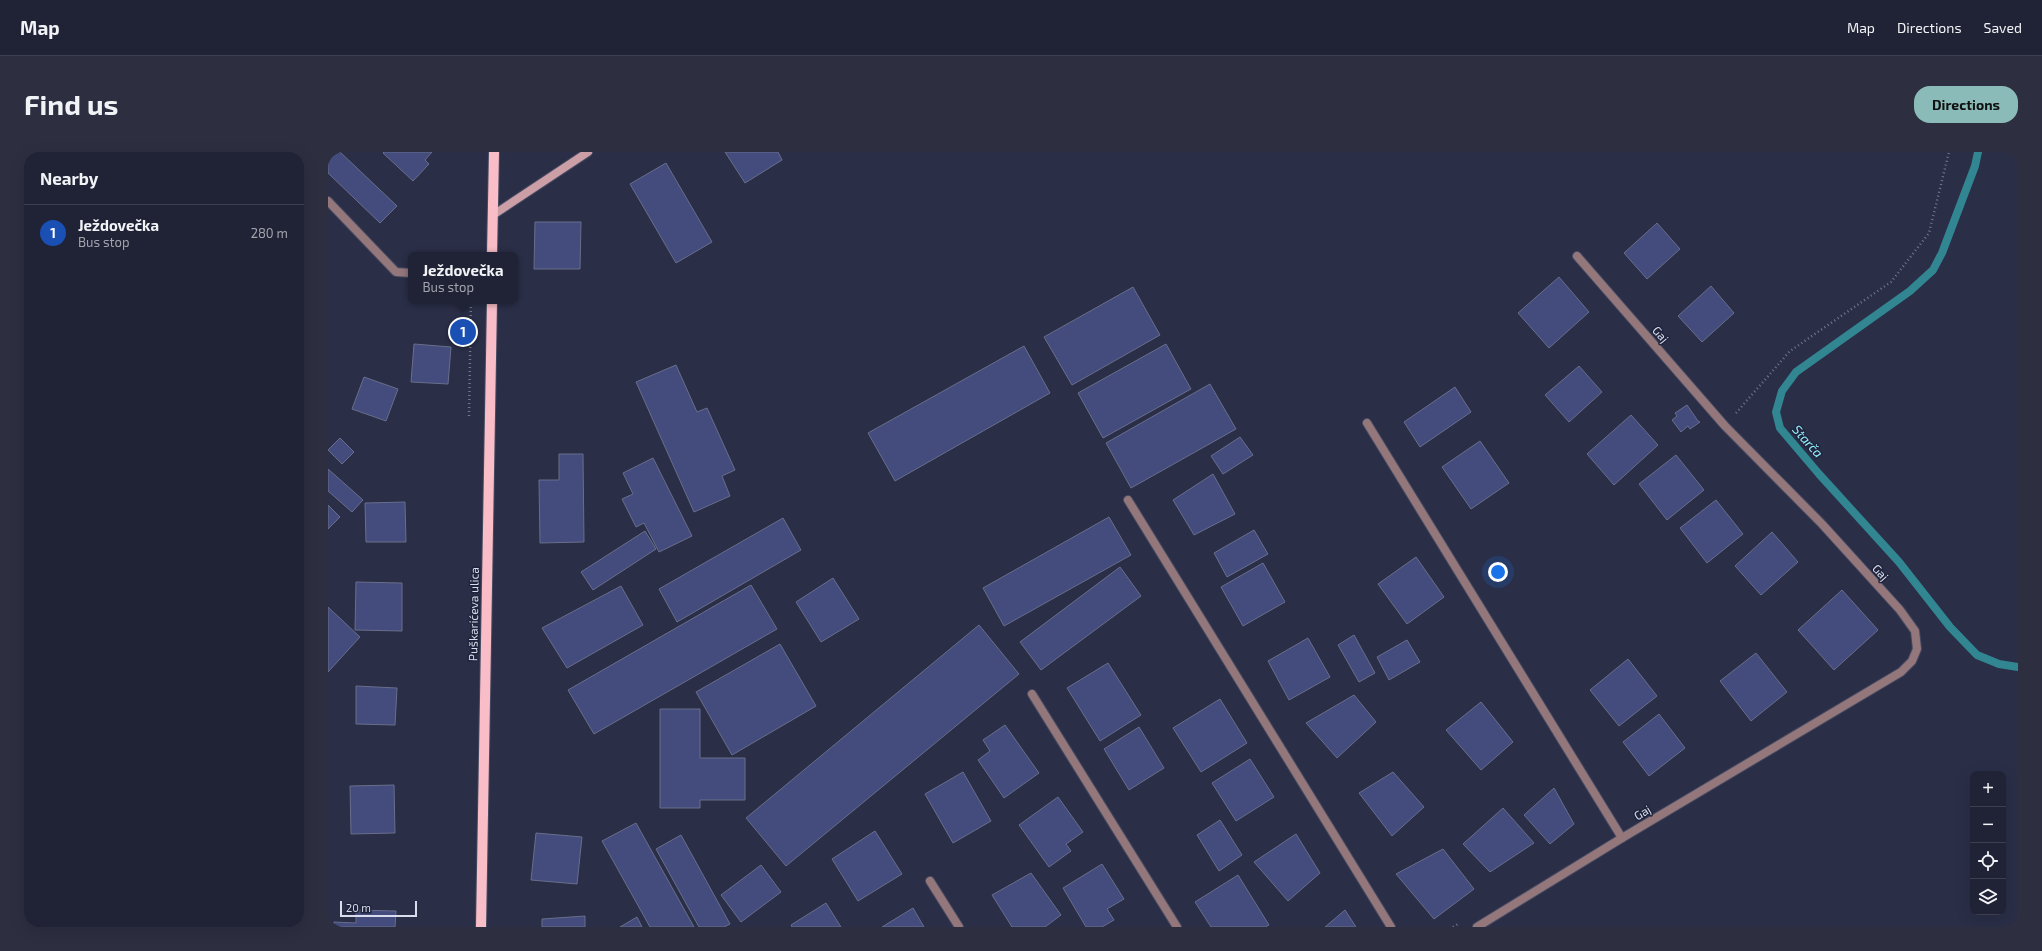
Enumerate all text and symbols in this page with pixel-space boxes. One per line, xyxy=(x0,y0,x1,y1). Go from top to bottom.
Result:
text: Map xyxy=(20,16,60,39)
text: Map xyxy=(1847,19,1875,36)
text: Directions xyxy=(1897,19,1962,36)
text: Saved xyxy=(1984,19,2022,36)
button: Directions xyxy=(1914,86,2018,123)
text: Find us xyxy=(24,87,118,121)
text: Nearby xyxy=(40,168,98,188)
text: Ježdovečka xyxy=(78,216,159,234)
text: 1 xyxy=(50,225,56,241)
text: 280 m xyxy=(251,225,288,241)
text: Bus stop xyxy=(78,234,129,250)
popup xyxy=(408,252,518,304)
text: Ježdovečka xyxy=(423,261,503,279)
text: Bus stop xyxy=(423,279,474,295)
pin: 1 xyxy=(450,317,476,347)
street label: Gaj xyxy=(1649,323,1672,346)
water label: Starča xyxy=(1789,421,1827,461)
street label: Gaj xyxy=(1869,561,1892,584)
your location xyxy=(1488,562,1508,582)
street label: Puškarićeva ulica xyxy=(465,567,481,661)
map controls xyxy=(1970,771,2006,915)
button: + xyxy=(1970,771,2006,807)
street label: Gaj xyxy=(1631,802,1653,823)
button: − xyxy=(1970,807,2006,843)
button: locate xyxy=(1970,843,2006,879)
button: layers xyxy=(1970,879,2006,915)
scale bar xyxy=(340,899,417,918)
text: 20 m xyxy=(346,901,371,914)

